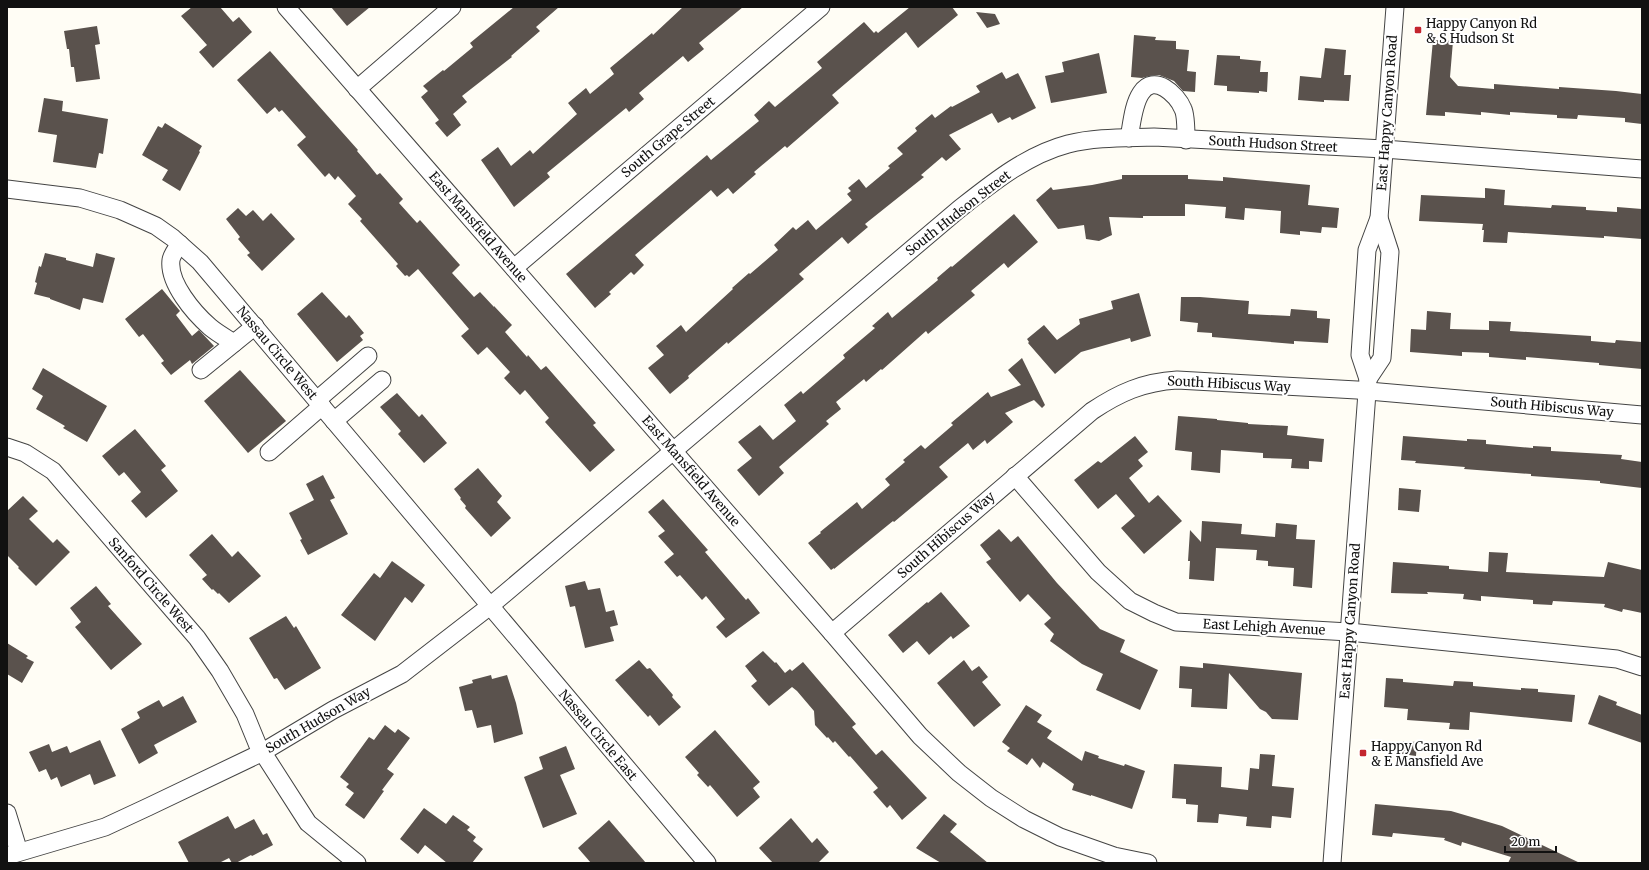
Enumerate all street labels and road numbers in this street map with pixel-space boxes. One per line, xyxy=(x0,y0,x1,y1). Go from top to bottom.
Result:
street label: East Happy Canyon Road xyxy=(1373,34,1401,191)
street label: South Grape Street xyxy=(618,93,718,181)
street label: South Hudson Street xyxy=(1208,132,1338,156)
street label: South Hudson Street xyxy=(902,167,1014,259)
street label: East Mansfield Avenue xyxy=(425,168,531,286)
street label: Nassau Circle West xyxy=(233,303,321,403)
street label: South Hibiscus Way xyxy=(1167,372,1292,396)
street label: South Hibiscus Way xyxy=(1490,393,1615,421)
street label: East Mansfield Avenue xyxy=(638,412,744,530)
street label: South Hibiscus Way xyxy=(894,488,999,582)
street label: Sanford Circle West xyxy=(105,534,197,636)
street label: East Happy Canyon Road xyxy=(1336,542,1364,699)
street label: East Lehigh Avenue xyxy=(1202,615,1326,639)
street label: South Hudson Way xyxy=(262,683,374,757)
street label: Nassau Circle East xyxy=(555,686,641,784)

